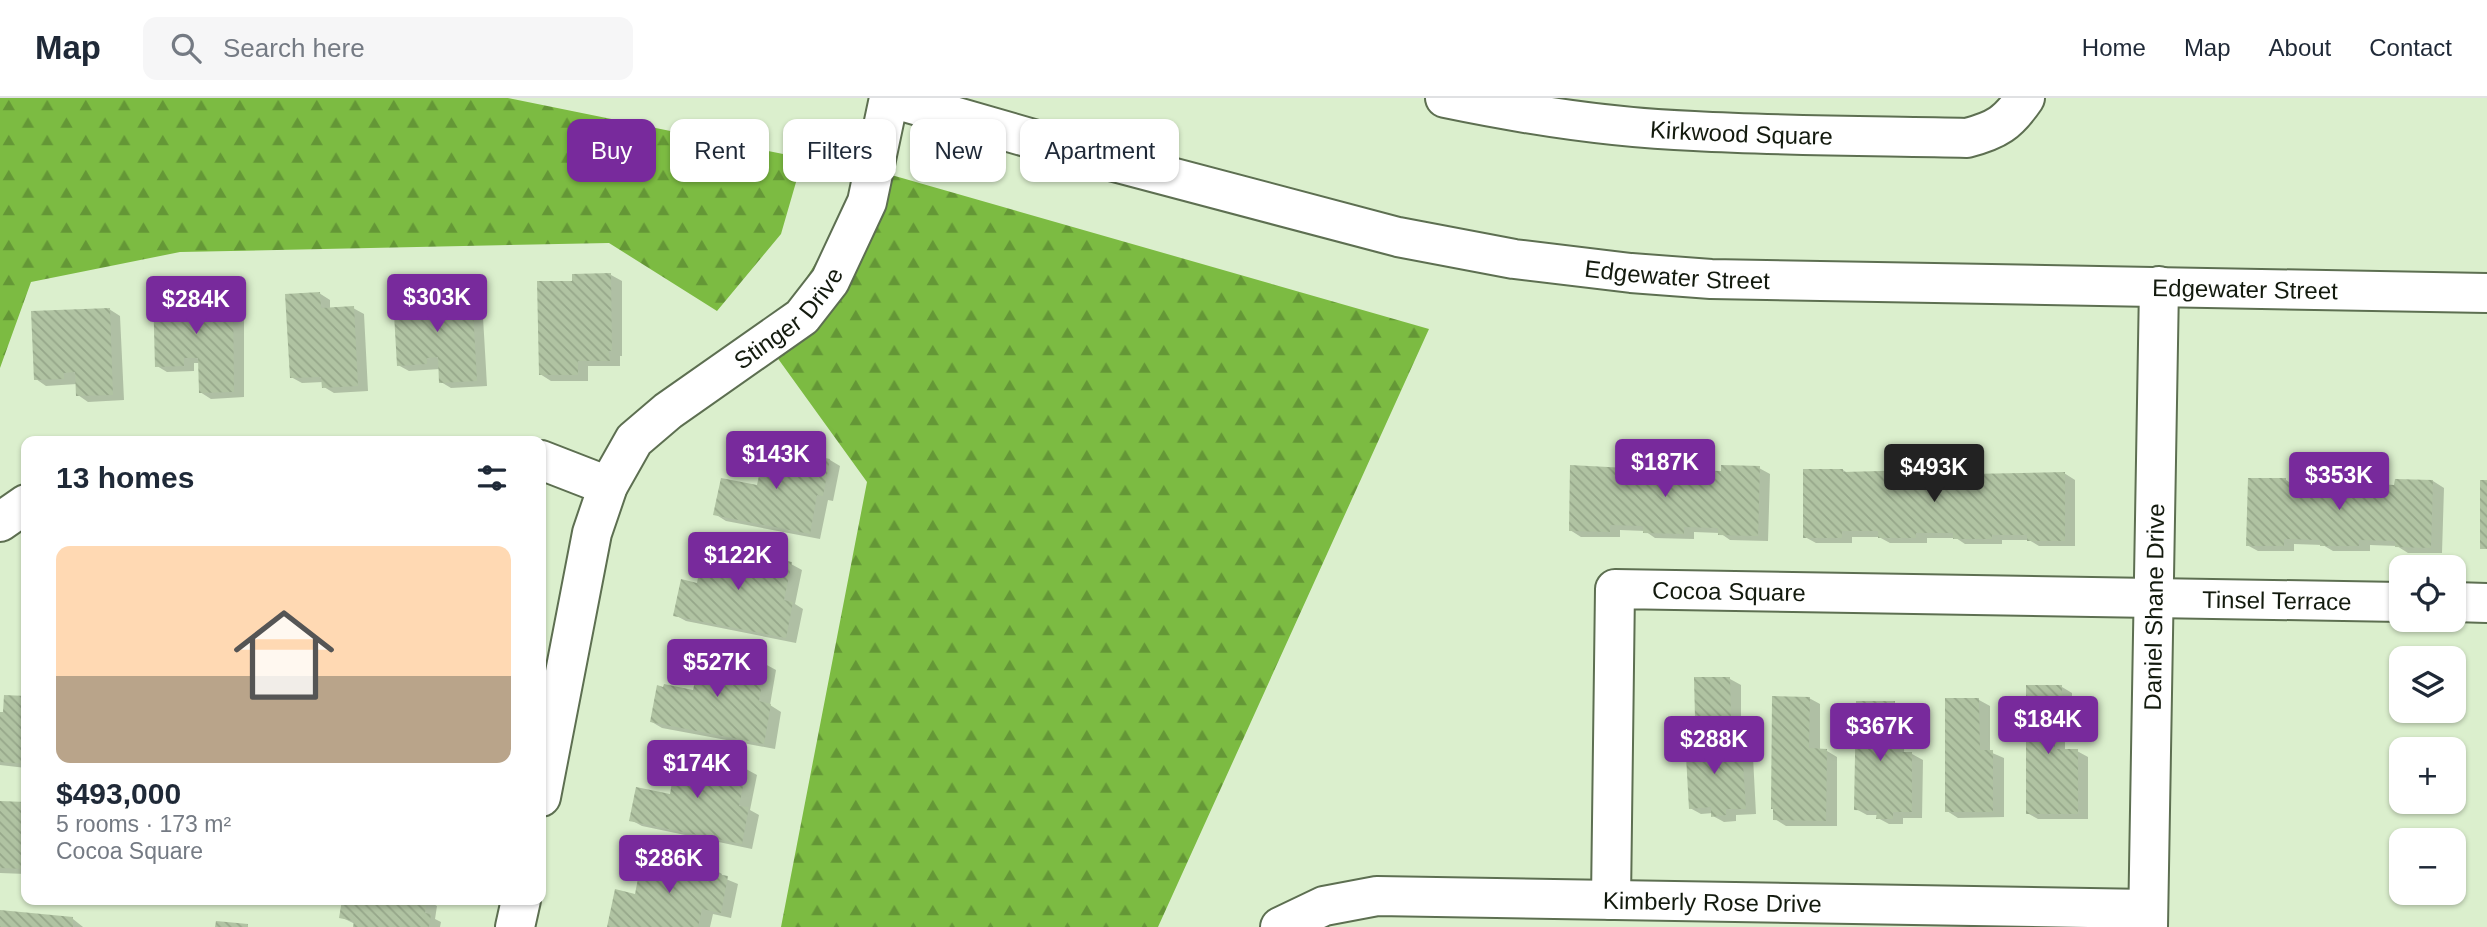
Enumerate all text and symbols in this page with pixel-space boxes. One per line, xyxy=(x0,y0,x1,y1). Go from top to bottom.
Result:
search box xyxy=(143,17,633,80)
text: Map xyxy=(35,29,101,66)
icon: search xyxy=(167,29,205,67)
text: Search here xyxy=(223,33,365,63)
text: Home xyxy=(2082,34,2146,61)
text: Map xyxy=(2184,34,2231,61)
text: About xyxy=(2269,34,2331,61)
text: Contact xyxy=(2369,34,2452,61)
street label: Kirkwood Square xyxy=(1649,115,1833,149)
chip: Buy xyxy=(567,119,656,182)
chip: Rent xyxy=(670,119,769,182)
chip: Filters xyxy=(783,119,896,182)
chip: New xyxy=(910,119,1006,182)
chip: Apartment xyxy=(1020,119,1179,182)
street label: Edgewater Street xyxy=(1583,254,1770,294)
street label: Stinger Drive xyxy=(729,263,848,374)
street label: Edgewater Street xyxy=(2152,273,2338,304)
pin: $303K xyxy=(388,274,486,334)
pin: $284K xyxy=(147,276,245,336)
text: $303K xyxy=(403,284,471,310)
text: $284K xyxy=(162,286,230,312)
pin: $143K xyxy=(727,432,825,491)
pin: $187K xyxy=(1616,440,1714,499)
text: $143K xyxy=(742,441,810,467)
pin: $493K xyxy=(1885,444,1983,504)
text: $187K xyxy=(1631,449,1699,475)
pin: $353K xyxy=(2290,452,2388,512)
text: $493K xyxy=(1900,454,1968,480)
icon: filters xyxy=(473,459,511,497)
text: 13 homes xyxy=(56,461,194,494)
text: $353K xyxy=(2305,462,2373,488)
street label: Daniel Shane Drive xyxy=(2138,503,2169,711)
pin: $122K xyxy=(689,532,787,592)
text: $122K xyxy=(704,542,772,568)
map controls xyxy=(2389,555,2466,905)
button: locate xyxy=(2389,555,2466,632)
street label: Cocoa Square xyxy=(1652,576,1806,606)
street label: Tinsel Terrace xyxy=(2202,585,2352,615)
icon: home xyxy=(221,592,347,718)
pin: $527K xyxy=(668,640,766,699)
button: layers xyxy=(2389,646,2466,723)
text: $527K xyxy=(683,649,751,675)
pin: $184K xyxy=(1999,696,2097,756)
pin: $367K xyxy=(1831,704,1929,763)
text: $184K xyxy=(2014,706,2082,732)
text: $367K xyxy=(1846,713,1914,739)
pin: $288K xyxy=(1665,716,1763,776)
text: $288K xyxy=(1680,726,1748,752)
button: + xyxy=(2389,737,2466,814)
pin: $174K xyxy=(648,740,746,800)
text: $174K xyxy=(663,750,731,776)
text: $493,000 xyxy=(56,777,181,810)
text: 5 rooms · 173 m² xyxy=(56,811,231,837)
button: − xyxy=(2389,828,2466,905)
pin: $286K xyxy=(620,836,718,895)
text: Cocoa Square xyxy=(56,838,203,864)
text: $286K xyxy=(635,845,703,871)
street label: Kimberly Rose Drive xyxy=(1603,886,1822,917)

